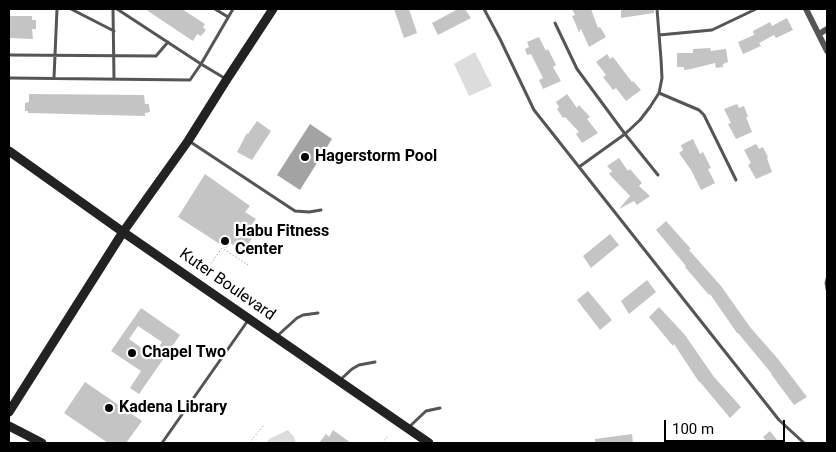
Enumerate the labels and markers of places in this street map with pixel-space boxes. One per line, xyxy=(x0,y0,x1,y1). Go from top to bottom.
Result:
place label: Hagerstorm Pool xyxy=(315,147,437,167)
marker: Hagerstorm Pool xyxy=(299,151,311,163)
place label: Habu Fitness Center xyxy=(235,222,329,260)
marker: Habu Fitness Center xyxy=(219,235,231,247)
place label: Chapel Two xyxy=(142,343,226,363)
marker: Chapel Two xyxy=(126,347,138,359)
place label: Kadena Library xyxy=(119,398,227,418)
marker: Kadena Library xyxy=(103,402,115,414)

